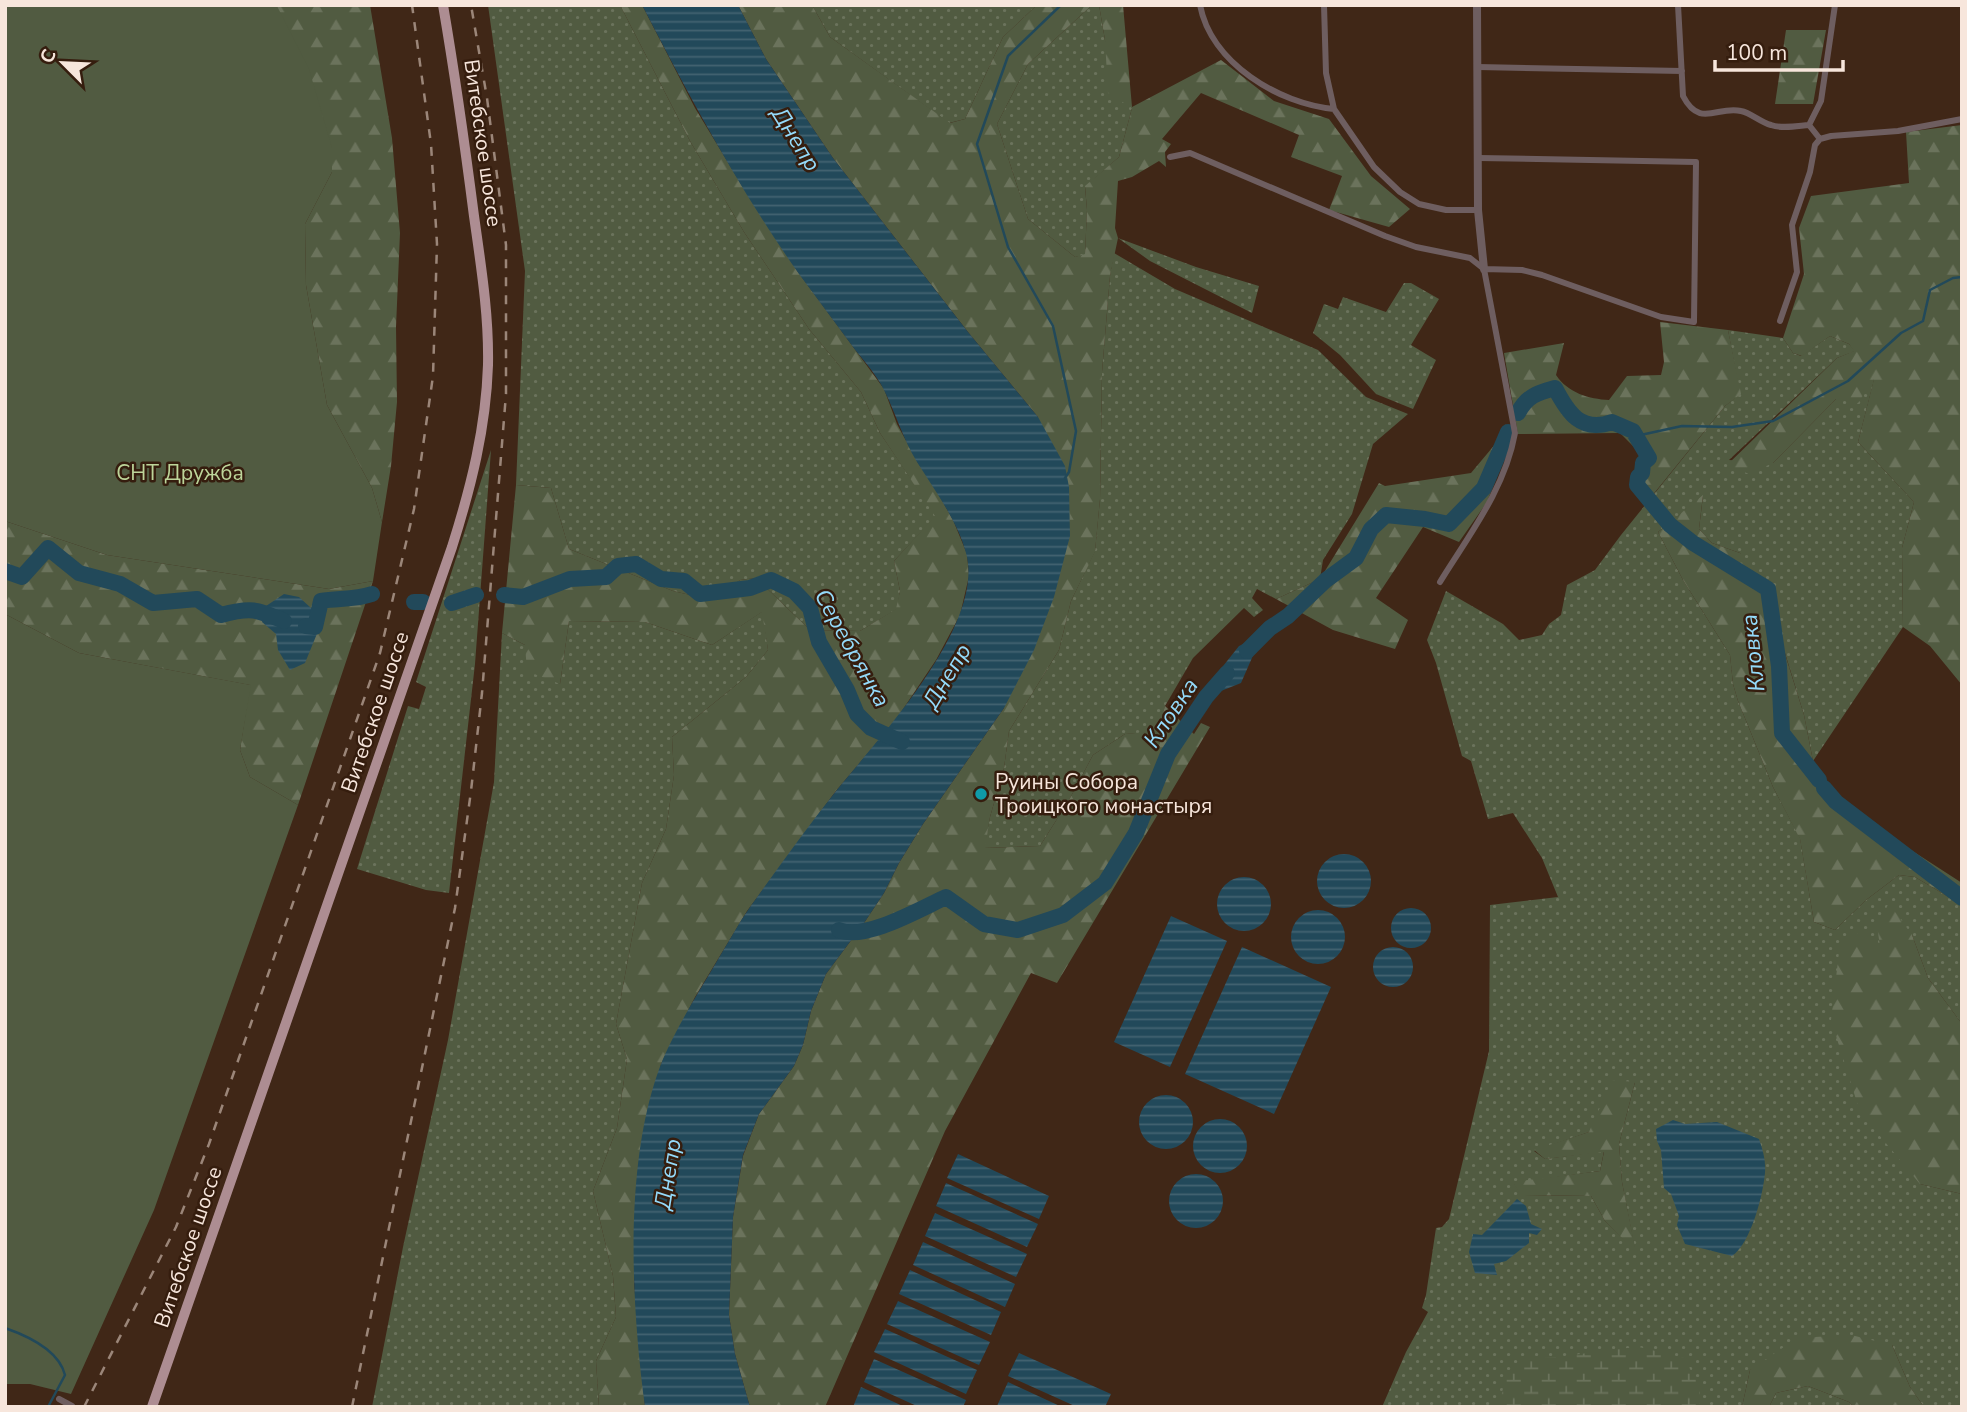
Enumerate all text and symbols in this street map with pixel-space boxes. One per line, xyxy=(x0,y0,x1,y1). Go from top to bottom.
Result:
north arrow xyxy=(28,28,98,98)
scale bar xyxy=(1715,28,1843,72)
text: 100 m xyxy=(1726,39,1787,67)
text: С xyxy=(34,45,63,68)
street label: Витебское шоссе xyxy=(457,58,509,228)
water label: Днепр xyxy=(763,99,828,177)
park label: СНТ Дружба xyxy=(116,459,244,487)
water label: Серебрянка xyxy=(807,583,897,713)
water label: Кловка xyxy=(1734,613,1772,693)
street label: Витебское шоссе xyxy=(334,628,416,796)
water label: Днепр xyxy=(914,638,979,716)
water label: Кловка xyxy=(1136,672,1206,754)
place label: Руины Собора Троицкого монастыря xyxy=(995,768,1212,820)
marker: Руины Собора Троицкого монастыря xyxy=(973,786,989,802)
water label: Днепр xyxy=(647,1137,689,1213)
street label: Витебское шоссе xyxy=(147,1163,229,1331)

